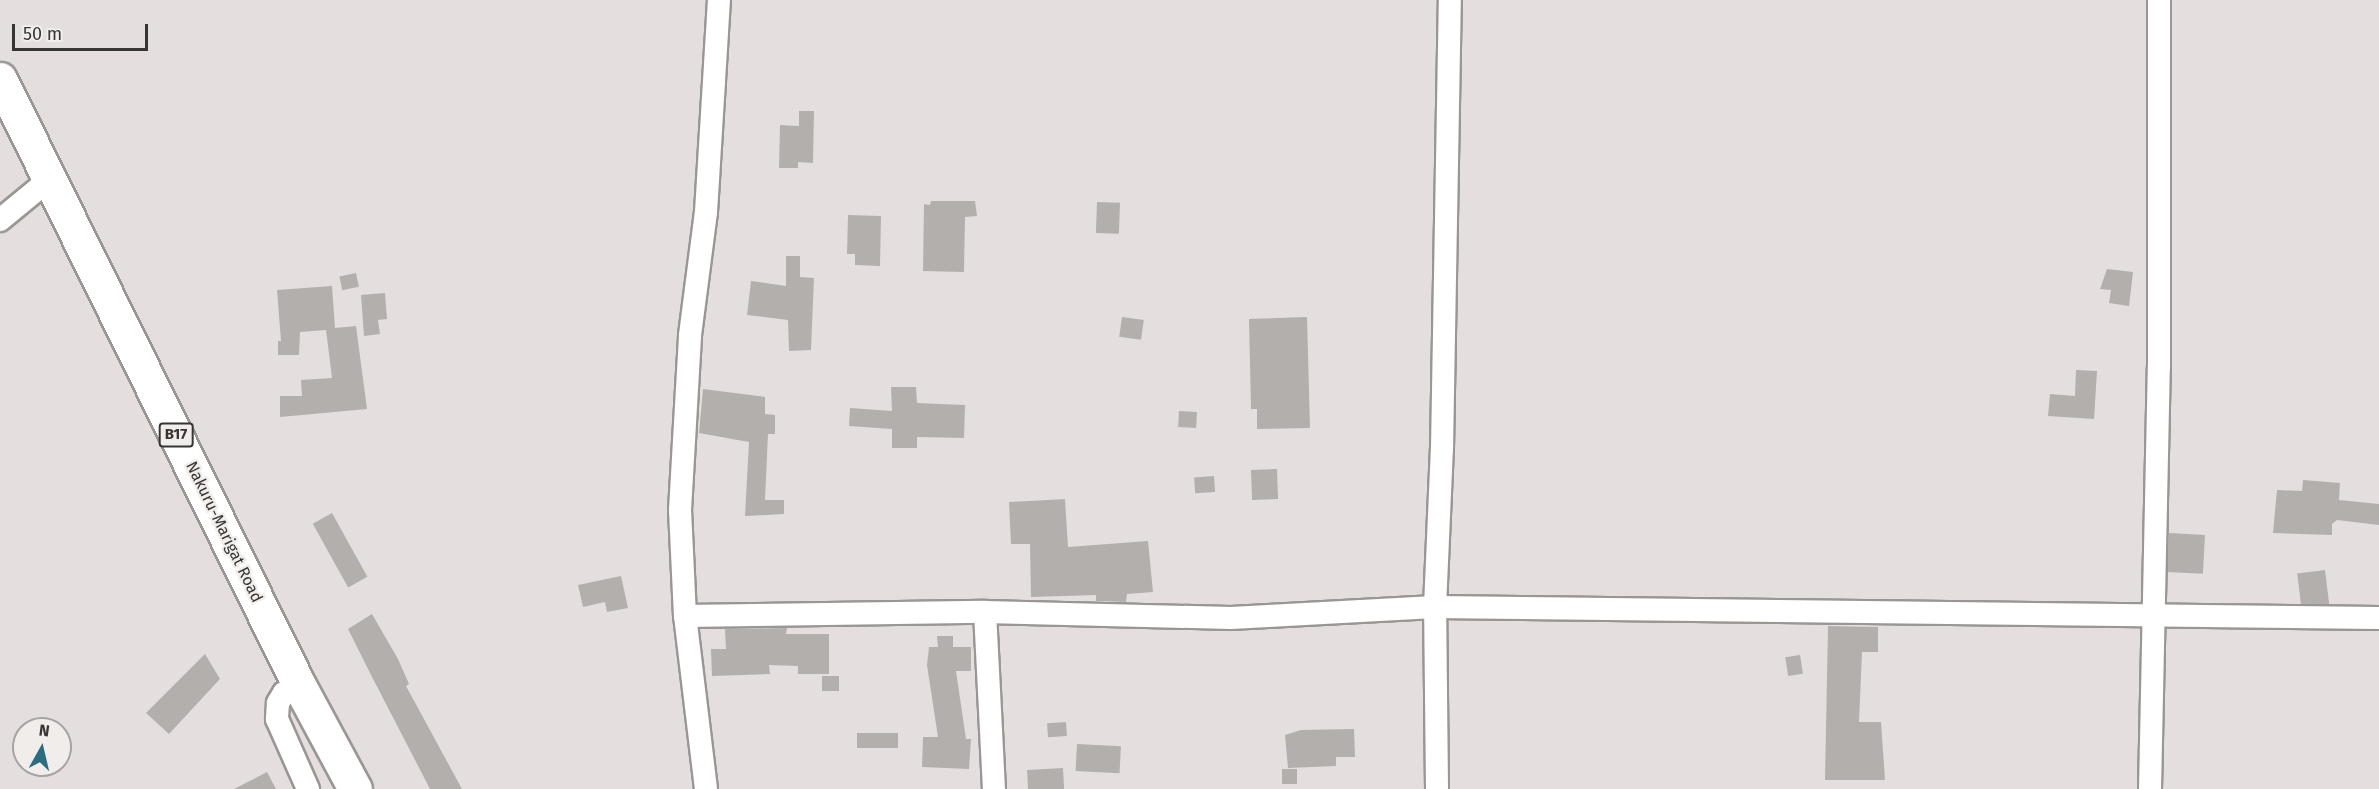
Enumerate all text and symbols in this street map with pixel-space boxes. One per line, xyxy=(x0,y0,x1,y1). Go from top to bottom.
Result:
scale bar xyxy=(15,12,152,50)
text: 50 m xyxy=(23,23,62,45)
road number: B17 xyxy=(158,423,194,447)
street label: Nakuru-Marigat Road xyxy=(182,458,266,606)
north arrow xyxy=(12,717,72,777)
text: N xyxy=(38,721,51,741)

